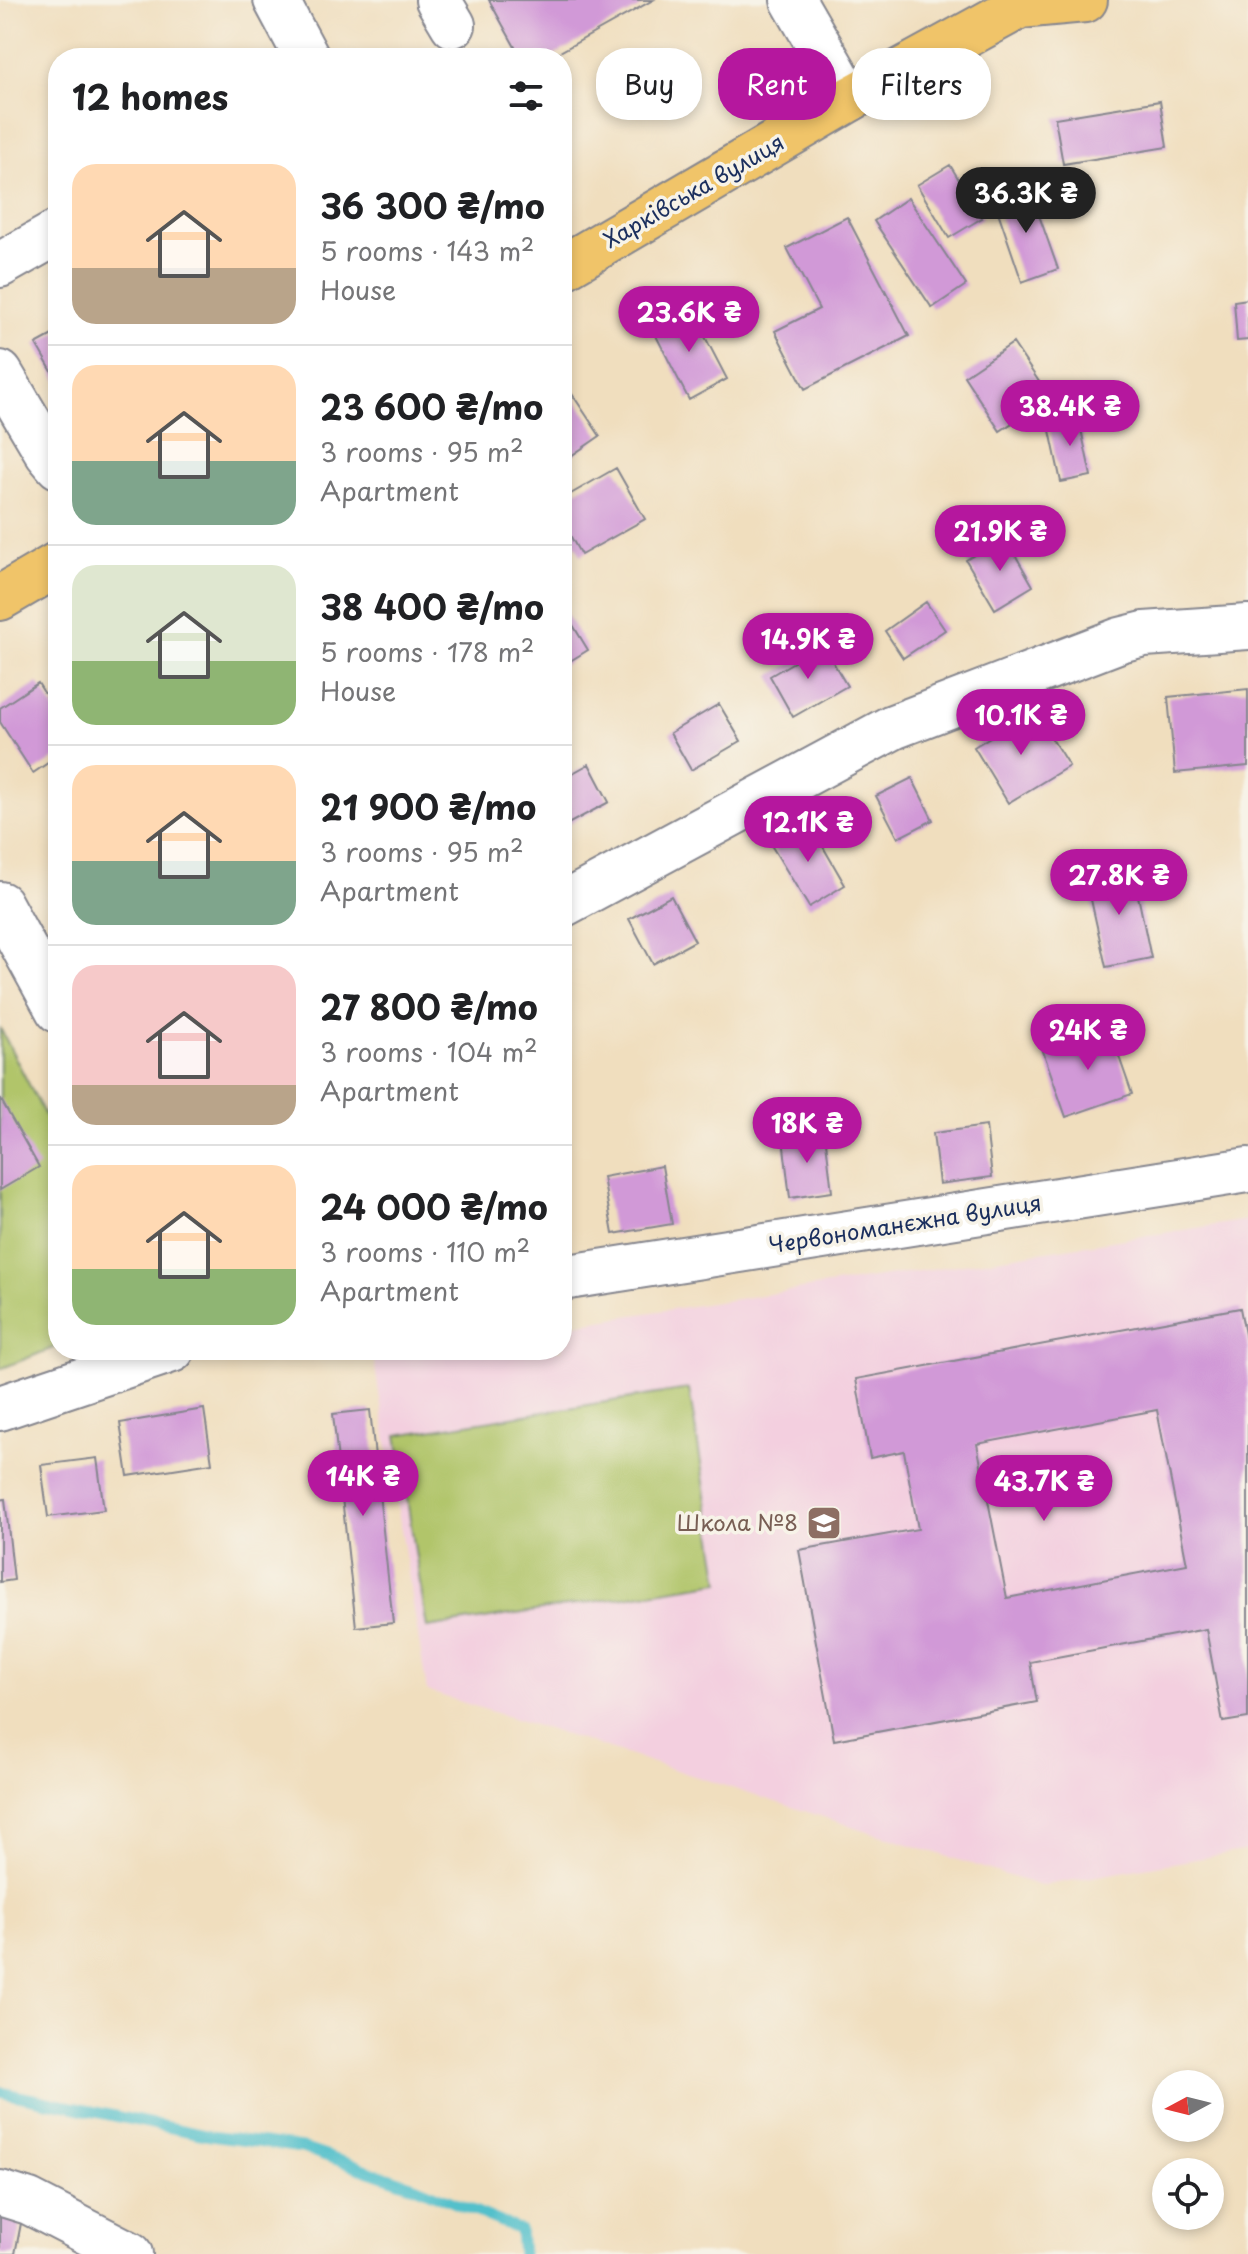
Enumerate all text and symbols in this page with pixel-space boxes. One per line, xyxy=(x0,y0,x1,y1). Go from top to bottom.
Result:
chip: Buy xyxy=(596,48,702,120)
chip: Rent xyxy=(718,48,836,120)
chip: Filters xyxy=(852,48,991,120)
text: 12 homes xyxy=(72,70,228,122)
icon: filters xyxy=(504,74,548,118)
street label: Харківська вулиця xyxy=(597,125,790,255)
pin: 36.3K ₴ xyxy=(952,167,1100,235)
text: 36.3K ₴ xyxy=(974,173,1078,212)
text: 36 300 ₴/mo xyxy=(320,179,545,231)
icon: home xyxy=(136,196,232,292)
text: 5 rooms · 143 m² xyxy=(320,231,535,270)
text: House xyxy=(320,270,396,309)
pin: 23.6K ₴ xyxy=(615,286,763,354)
text: 23.6K ₴ xyxy=(636,292,742,331)
text: 23 600 ₴/mo xyxy=(320,380,543,432)
pin: 38.4K ₴ xyxy=(996,380,1144,448)
text: 38.4K ₴ xyxy=(1019,386,1121,425)
icon: home xyxy=(136,397,232,493)
text: 3 rooms · 95 m² xyxy=(320,432,524,471)
text: Apartment xyxy=(320,471,459,510)
pin: 21.9K ₴ xyxy=(926,505,1074,573)
text: 21.9K ₴ xyxy=(953,511,1047,550)
text: 38 400 ₴/mo xyxy=(320,580,544,632)
icon: home xyxy=(136,597,232,693)
pin: 14.9K ₴ xyxy=(734,613,882,681)
text: 14.9K ₴ xyxy=(760,619,856,658)
text: 5 rooms · 178 m² xyxy=(320,632,534,671)
text: House xyxy=(320,671,396,710)
pin: 10.1K ₴ xyxy=(947,689,1095,757)
text: 10.1K ₴ xyxy=(974,695,1068,734)
text: 21 900 ₴/mo xyxy=(320,780,536,832)
pin: 12.1K ₴ xyxy=(734,796,882,864)
icon: home xyxy=(136,797,232,893)
text: 12.1K ₴ xyxy=(762,802,854,841)
text: 3 rooms · 95 m² xyxy=(320,832,524,871)
pin: 27.8K ₴ xyxy=(1045,849,1193,917)
text: 27.8K ₴ xyxy=(1068,855,1170,894)
text: Apartment xyxy=(320,871,459,910)
text: 27 800 ₴/mo xyxy=(320,980,538,1032)
icon: home xyxy=(136,997,232,1093)
pin: 24K ₴ xyxy=(1032,1004,1144,1072)
text: 24K ₴ xyxy=(1049,1010,1127,1049)
text: 3 rooms · 104 m² xyxy=(320,1032,538,1071)
text: Apartment xyxy=(320,1071,459,1110)
pin: 18K ₴ xyxy=(751,1097,863,1165)
text: 18K ₴ xyxy=(771,1103,843,1142)
text: 24 000 ₴/mo xyxy=(320,1180,548,1232)
street label: Червономанєжна вулиця xyxy=(766,1185,1044,1260)
icon: home xyxy=(136,1197,232,1293)
text: 3 rooms · 110 m² xyxy=(320,1232,530,1271)
text: Apartment xyxy=(320,1271,459,1310)
pin: 14K ₴ xyxy=(307,1450,419,1518)
pin: 43.7K ₴ xyxy=(970,1455,1118,1523)
text: 14K ₴ xyxy=(326,1456,400,1495)
text: 43.7K ₴ xyxy=(993,1461,1095,1500)
school or university icon: Школа №8 xyxy=(805,1504,843,1542)
place label: Школа №8 xyxy=(677,1505,798,1538)
north arrow xyxy=(1152,2070,1224,2142)
map controls xyxy=(1152,2070,1224,2230)
button: locate xyxy=(1152,2158,1224,2230)

